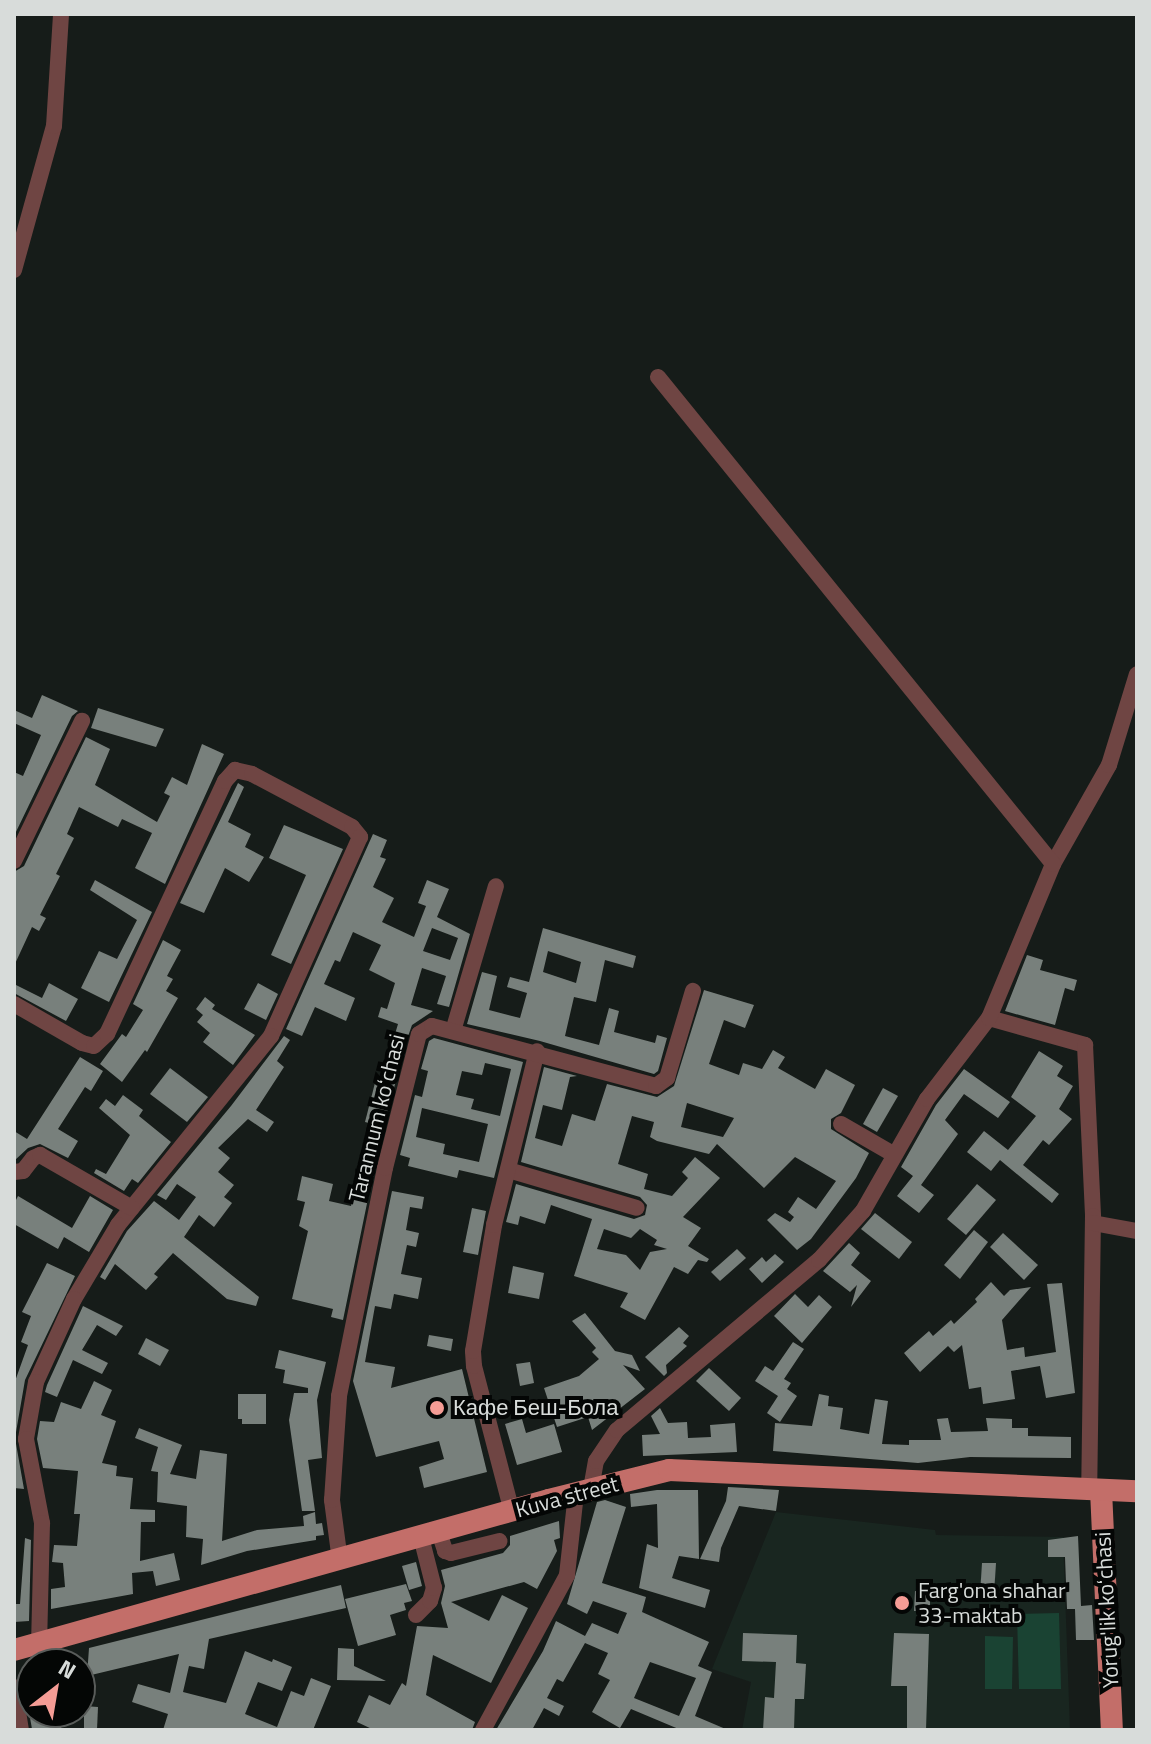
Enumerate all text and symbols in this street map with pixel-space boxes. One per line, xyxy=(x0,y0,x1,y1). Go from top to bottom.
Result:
street label: Tarannum koʻchasi xyxy=(343,1031,411,1205)
place label: Кафе Беш-Бола xyxy=(453,1395,618,1421)
marker: Кафе Беш-Бола xyxy=(428,1399,446,1417)
street label: Kuva street xyxy=(513,1471,621,1523)
street label: Yorug'lik koʻchasi xyxy=(1090,1531,1124,1689)
place label: Farg'ona shahar 33-maktab xyxy=(918,1577,1066,1628)
marker: Farg'ona shahar 33-maktab xyxy=(893,1594,911,1612)
north arrow xyxy=(16,1648,96,1728)
text: N xyxy=(52,1651,83,1688)

